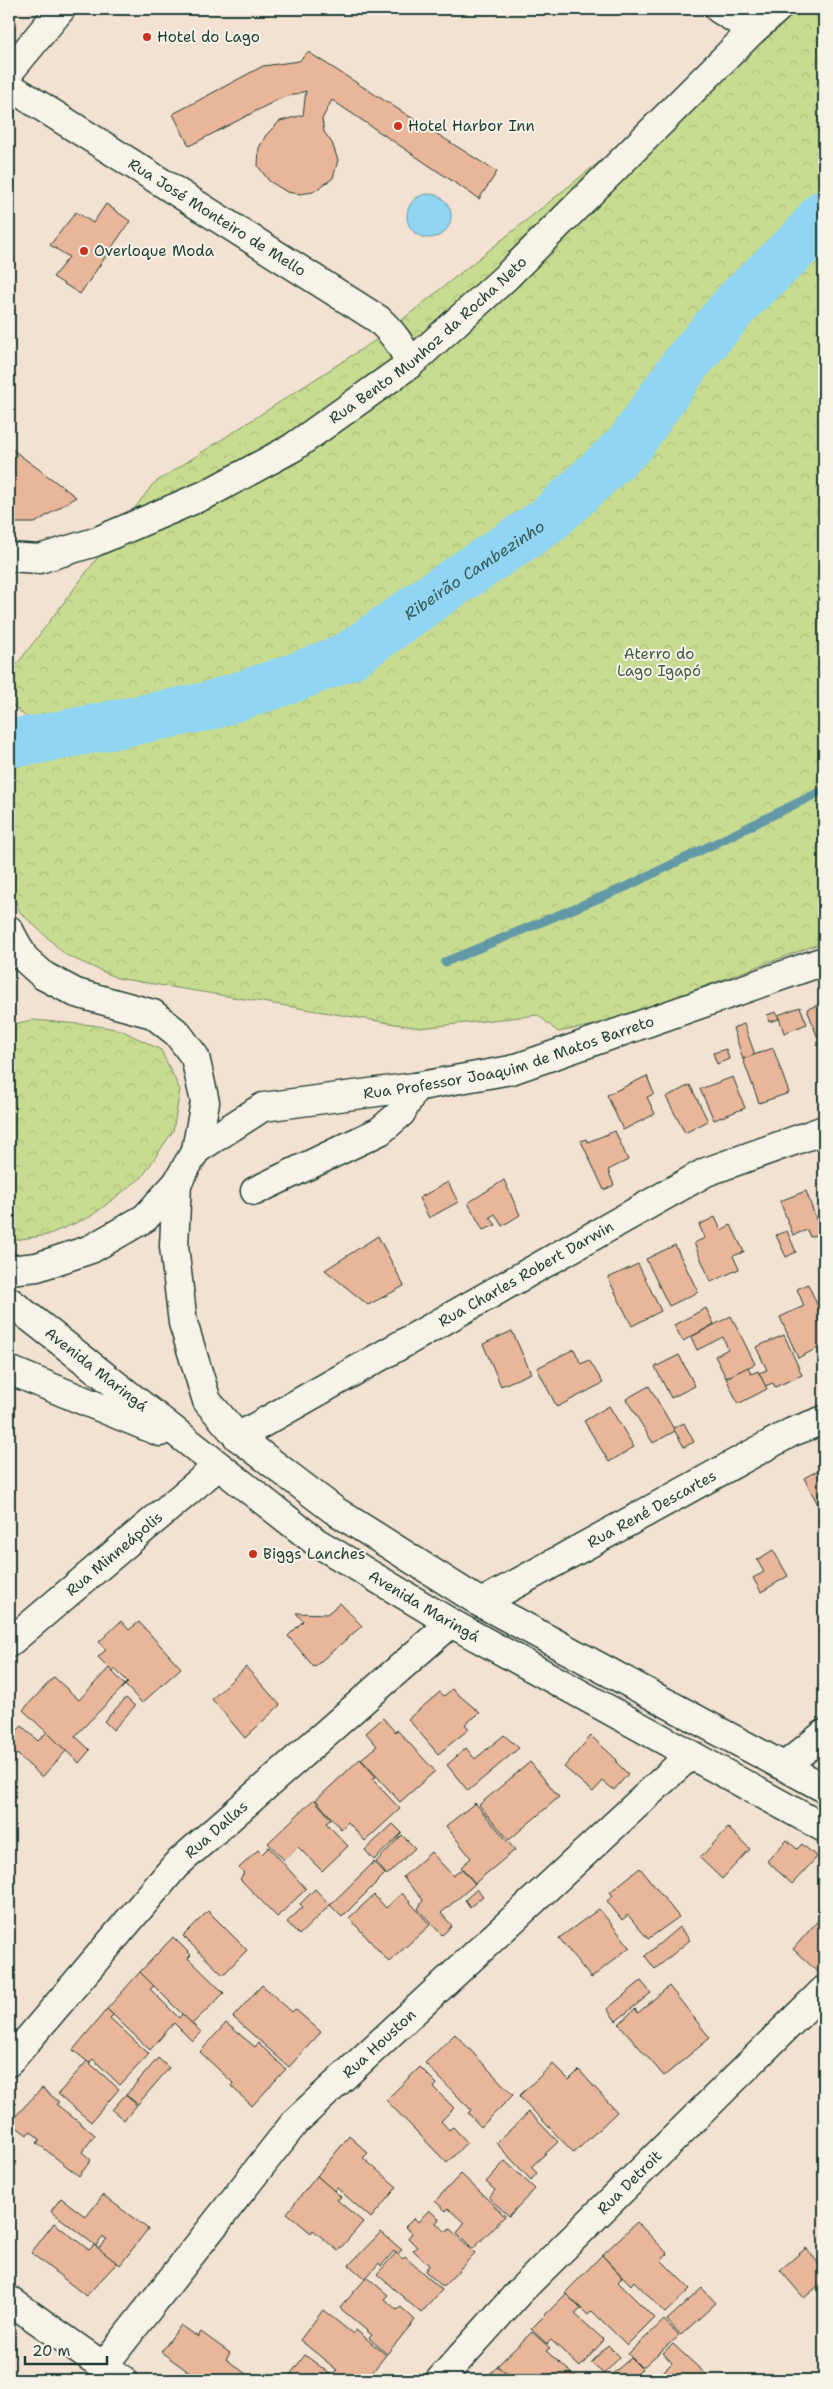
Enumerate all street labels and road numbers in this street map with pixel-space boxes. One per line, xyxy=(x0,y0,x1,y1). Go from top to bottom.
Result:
street label: Rua José Monteiro de Mello xyxy=(124,154,310,281)
street label: Rua Bento Munhoz da Rocha Neto xyxy=(325,252,531,428)
street label: Rua Professor Joaquim de Matos Barreto xyxy=(362,1011,657,1104)
street label: Rua Charles Robert Darwin xyxy=(435,1216,617,1331)
street label: Avenida Maringá xyxy=(41,1323,152,1417)
street label: Rua René Descartes xyxy=(584,1466,720,1553)
street label: Rua Minneápolis xyxy=(62,1507,167,1600)
street label: Avenida Maringá xyxy=(365,1566,484,1647)
street label: Rua Dallas xyxy=(181,1796,252,1863)
street label: Rua Houston xyxy=(338,2005,420,2083)
street label: Rua Detroit xyxy=(593,2146,666,2219)

